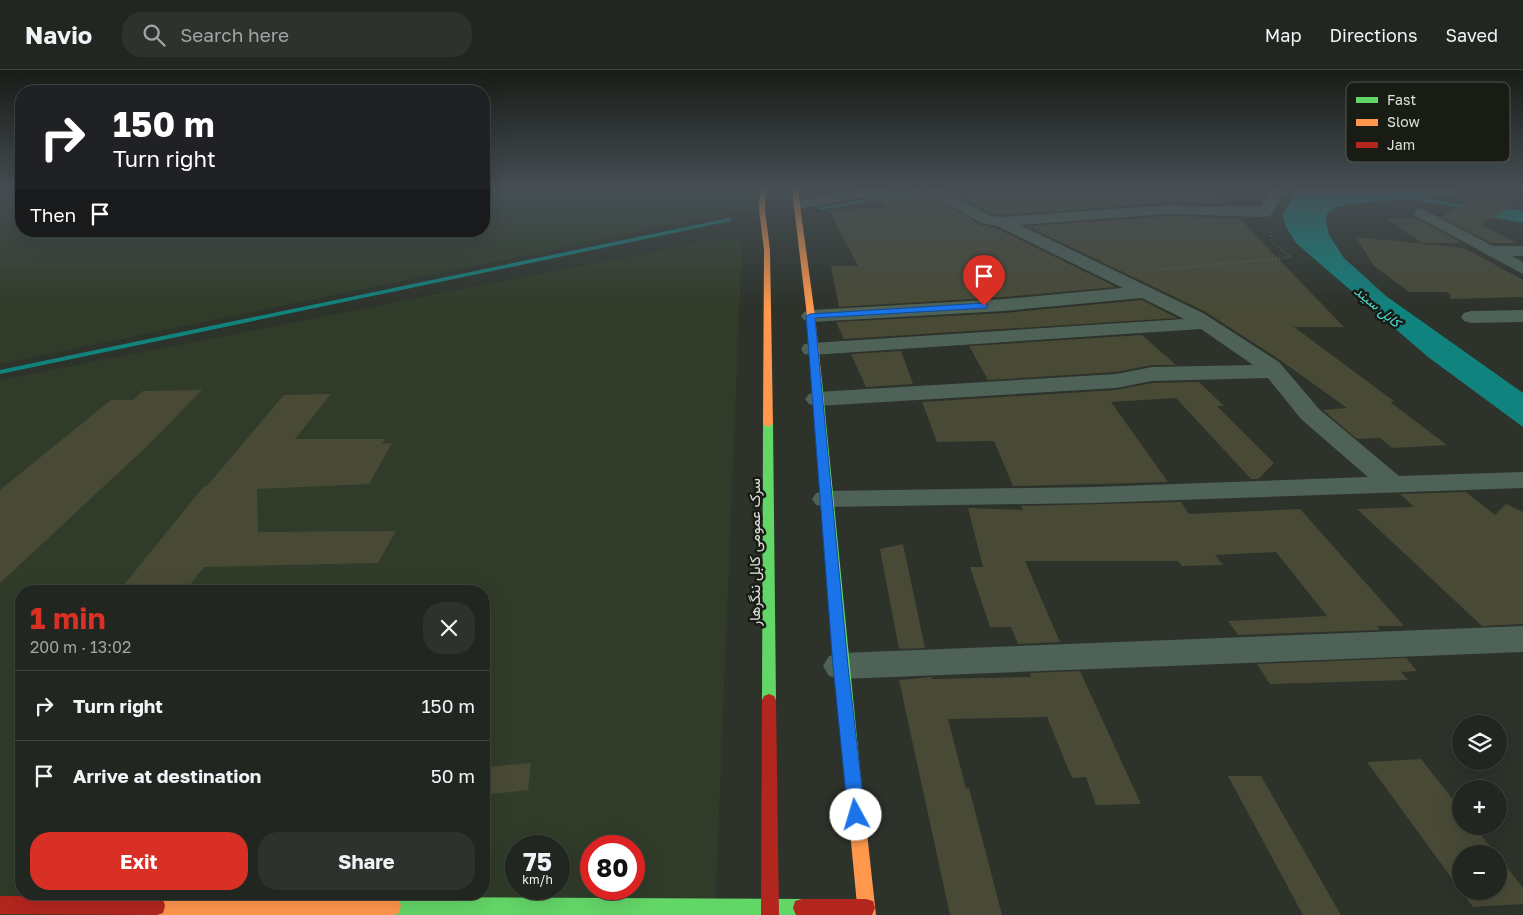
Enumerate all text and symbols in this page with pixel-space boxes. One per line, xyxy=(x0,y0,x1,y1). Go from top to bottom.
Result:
search box xyxy=(122,12,472,57)
text: Navio xyxy=(25,20,92,49)
icon: search xyxy=(140,21,168,49)
text: Search here xyxy=(180,23,289,46)
text: Map xyxy=(1265,24,1301,46)
text: Directions xyxy=(1329,24,1417,46)
text: Saved xyxy=(1445,24,1498,46)
legend xyxy=(1346,82,1510,162)
text: Fast xyxy=(1387,91,1416,108)
text: 150 m xyxy=(113,103,215,145)
icon: right xyxy=(30,105,95,170)
text: Slow xyxy=(1387,113,1420,130)
text: Jam xyxy=(1387,136,1415,153)
text: Turn right xyxy=(113,145,216,172)
icon: arrive xyxy=(86,200,114,228)
text: Then xyxy=(30,203,76,226)
pin xyxy=(963,255,1005,306)
icon: arrive xyxy=(970,262,998,290)
water label: کابل سيند xyxy=(1351,282,1407,333)
street label: سرک عمومی کابل ننگرهار xyxy=(745,478,765,627)
text: 1 min xyxy=(30,600,106,636)
button: close xyxy=(423,602,475,654)
text: 200 m · 13:02 xyxy=(30,637,131,657)
icon: right xyxy=(30,692,58,720)
text: Turn right xyxy=(73,694,163,717)
text: 150 m xyxy=(421,694,475,717)
map controls xyxy=(1452,715,1507,900)
button: layers xyxy=(1452,715,1507,770)
icon: arrive xyxy=(30,762,58,790)
text: Arrive at destination xyxy=(73,764,261,787)
text: 50 m xyxy=(431,764,475,787)
button: + xyxy=(1452,780,1507,835)
position arrow xyxy=(829,788,881,840)
button: Exit xyxy=(30,832,248,890)
button: Share xyxy=(258,832,475,890)
speed limit sign: 80 xyxy=(580,835,645,900)
button: − xyxy=(1452,845,1507,900)
text: 75 xyxy=(523,846,552,877)
text: km/h xyxy=(522,872,553,887)

